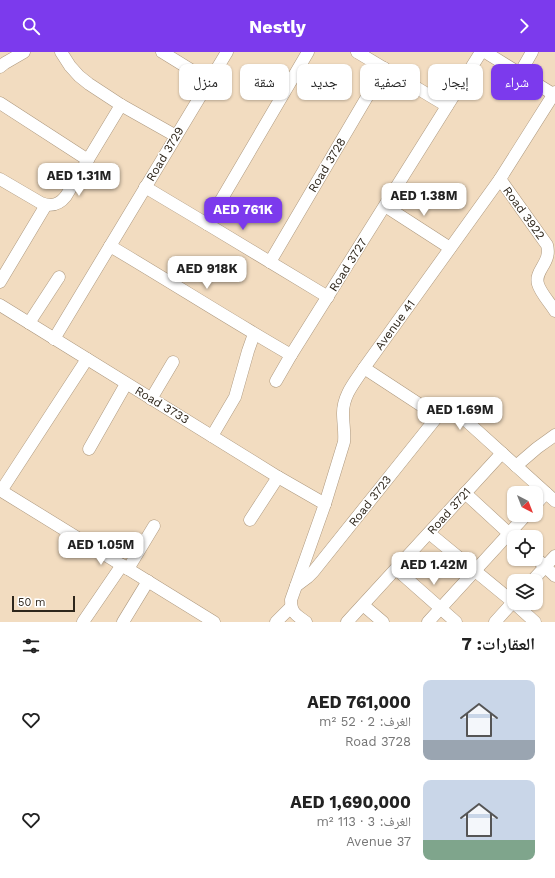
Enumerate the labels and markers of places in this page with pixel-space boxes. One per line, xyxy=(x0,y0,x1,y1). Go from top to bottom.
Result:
pin: AED 1.31M xyxy=(33,163,125,197)
pin: AED 1.38M xyxy=(378,183,470,217)
pin: AED 761K xyxy=(202,197,284,231)
pin: AED 918K xyxy=(166,256,248,290)
pin: AED 1.69M xyxy=(414,397,506,431)
pin: AED 1.05M xyxy=(55,532,147,566)
pin: AED 1.42M xyxy=(388,552,480,586)

